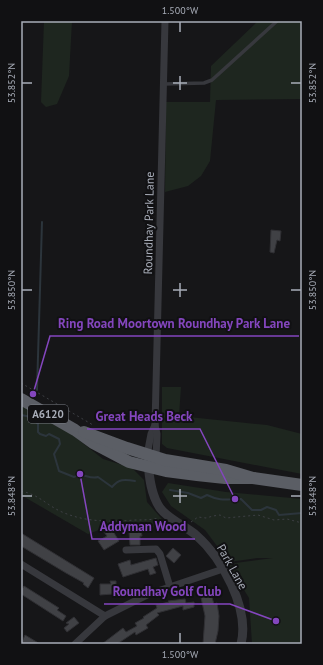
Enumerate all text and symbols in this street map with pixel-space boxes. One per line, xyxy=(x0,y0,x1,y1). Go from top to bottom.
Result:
text: 1.500°W xyxy=(162,4,199,17)
text: 53.852°N xyxy=(5,63,18,103)
text: 53.852°N xyxy=(306,63,319,103)
street label: Roundhay Park Lane xyxy=(140,171,157,275)
text: 53.850°N xyxy=(5,270,18,310)
text: 53.850°N xyxy=(306,270,319,310)
callout: Ring Road Moortown Roundhay Park Lane xyxy=(50,311,299,336)
text: Ring Road Moortown Roundhay Park Lane xyxy=(58,315,290,332)
callout: Great Heads Beck xyxy=(87,404,200,429)
road number: A6120 xyxy=(28,405,68,423)
text: Great Heads Beck xyxy=(96,408,193,425)
text: 53.848°N xyxy=(5,476,18,516)
text: 53.848°N xyxy=(306,476,319,516)
callout: Addyman Wood xyxy=(92,514,195,539)
text: Addyman Wood xyxy=(100,518,186,535)
street label: Park Lane xyxy=(214,541,251,592)
callout: Roundhay Golf Club xyxy=(104,579,230,604)
text: Roundhay Golf Club xyxy=(113,583,221,600)
text: 1.500°W xyxy=(162,648,199,661)

